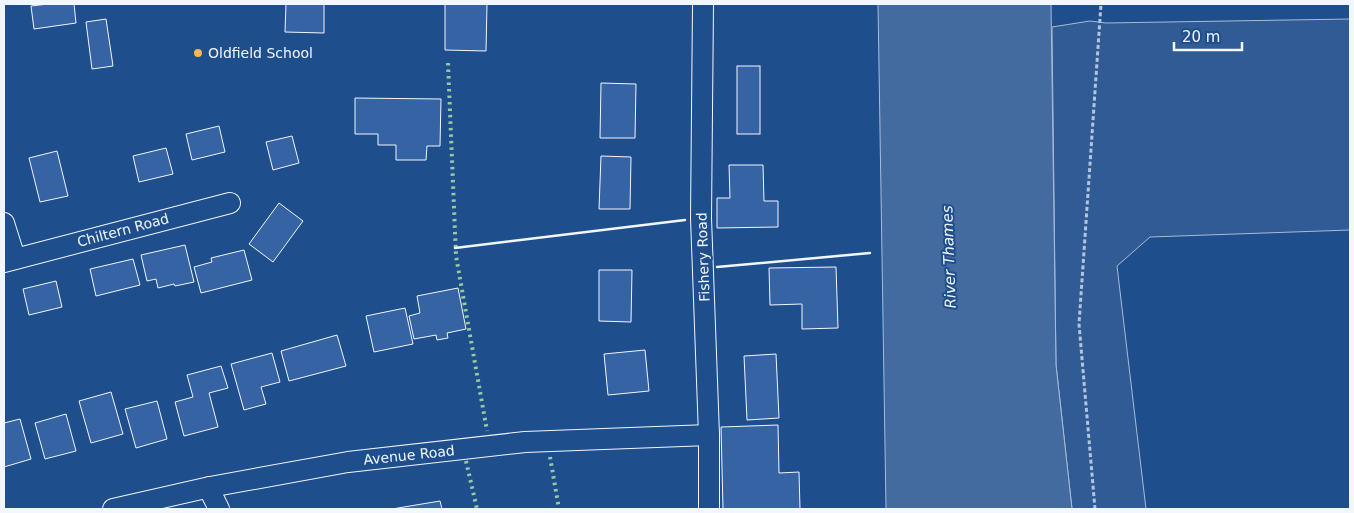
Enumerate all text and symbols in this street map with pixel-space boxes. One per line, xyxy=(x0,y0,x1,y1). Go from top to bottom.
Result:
scale bar xyxy=(1174,20,1242,52)
text: 20 m xyxy=(1182,28,1220,46)
place label: Oldfield School xyxy=(208,45,313,61)
marker: Oldfield School xyxy=(192,47,204,59)
water label: River Thames xyxy=(938,205,960,309)
street label: Chiltern Road xyxy=(75,210,171,250)
street label: Fishery Road xyxy=(693,212,713,302)
street label: Avenue Road xyxy=(363,442,455,468)

